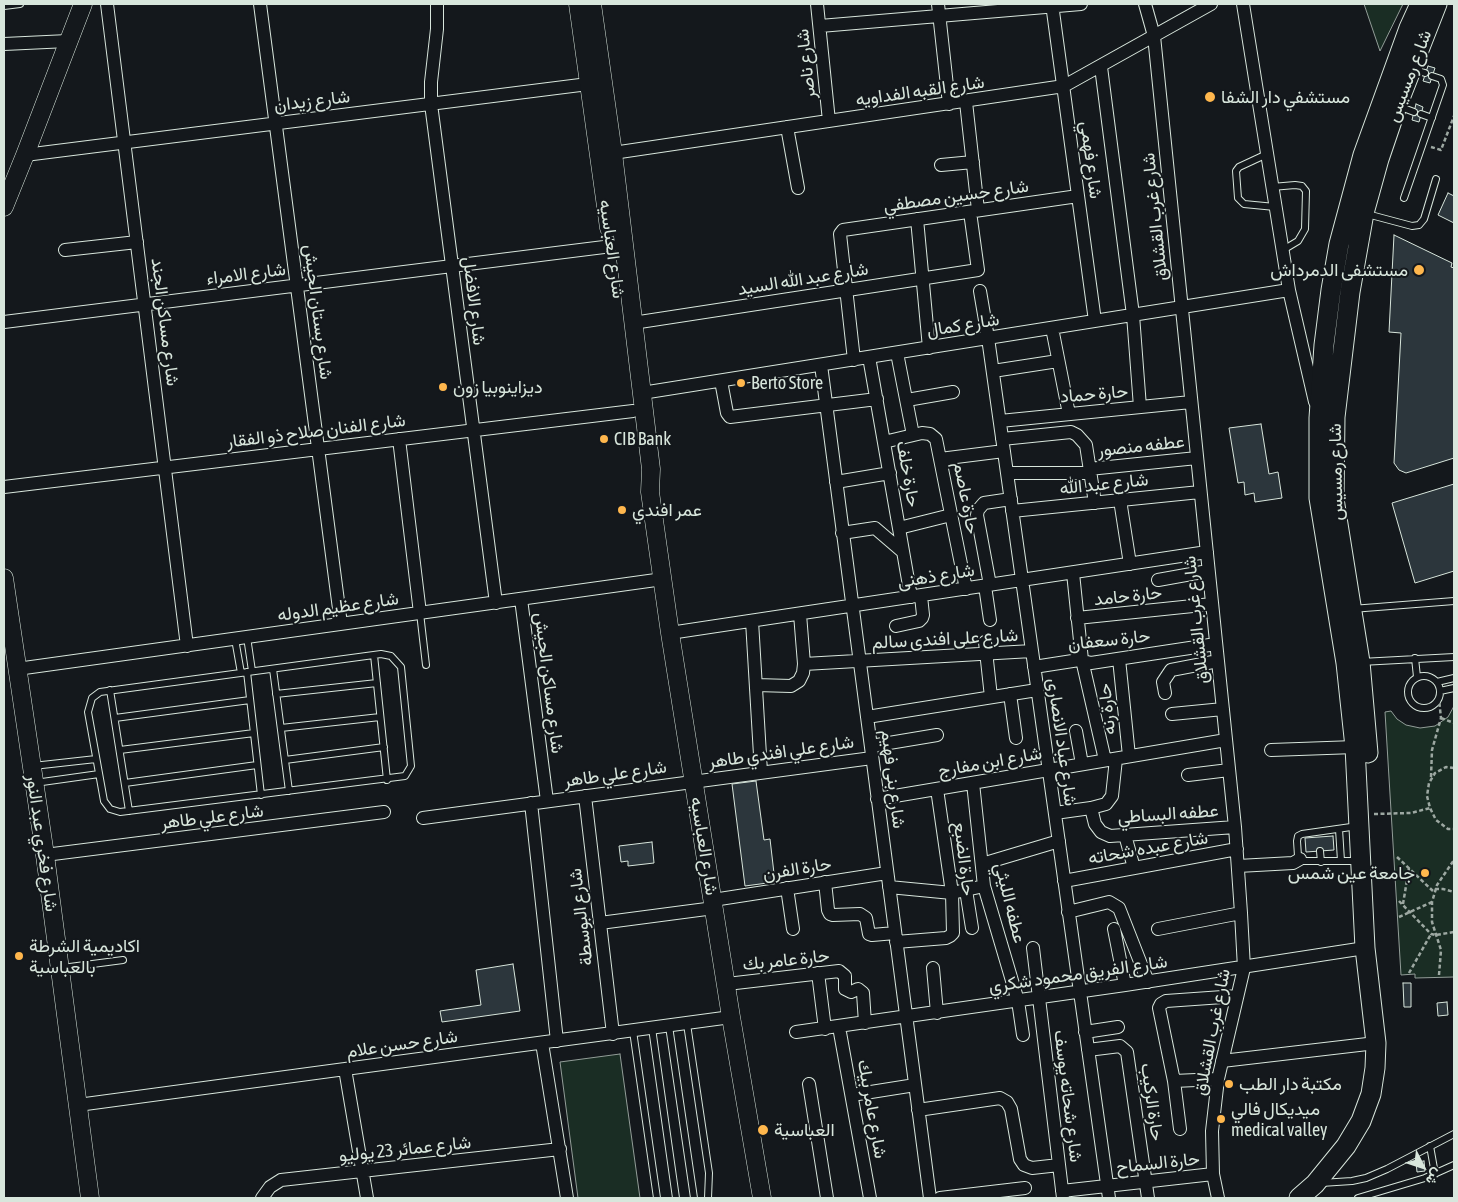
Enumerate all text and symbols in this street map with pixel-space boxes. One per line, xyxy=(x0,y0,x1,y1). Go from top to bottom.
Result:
street label: شارع رمسيس xyxy=(1382,27,1436,125)
street label: شارع ناصر xyxy=(792,28,820,100)
street label: شارع القبه الفداويه xyxy=(854,71,986,111)
street label: شارع زيدان xyxy=(273,86,351,116)
place label: مستشفي دار الشفا xyxy=(1221,86,1350,108)
marker: مستشفي دار الشفا xyxy=(1203,90,1217,104)
street label: شارع فهمي xyxy=(1076,120,1106,200)
street label: شارع غرب القشلاق xyxy=(1138,152,1172,282)
street label: شارع حسين مصطفي xyxy=(882,175,1030,217)
street label: شارع العباسيه xyxy=(594,198,630,300)
street label: شارع بستان الجيش xyxy=(299,243,337,381)
street label: شارع الافضل xyxy=(458,256,490,346)
street label: شارع مساكن الجند xyxy=(146,257,184,387)
street label: شارع الامراء xyxy=(205,258,287,290)
street label: شارع عبد الله السيد xyxy=(736,258,870,300)
place label: مستشفى الدمرداش xyxy=(1270,259,1408,281)
marker: مستشفى الدمرداش xyxy=(1412,263,1426,277)
street label: شارع كمال xyxy=(925,309,1001,341)
place label: Berto Store xyxy=(751,372,823,394)
place label: ديزاينوبيا زون xyxy=(453,376,543,398)
marker: Berto Store xyxy=(735,377,747,389)
street label: حارة حماد xyxy=(1059,380,1129,408)
marker: ديزاينوبيا زون xyxy=(437,381,449,393)
street label: شارع الفنان صلاح ذو الفقار xyxy=(225,409,407,453)
street label: شارع رمسيس xyxy=(1324,423,1348,521)
place label: CIB Bank xyxy=(614,428,671,450)
street label: عطفه منصور xyxy=(1096,431,1186,461)
marker: CIB Bank xyxy=(598,433,610,445)
street label: حارة خلف xyxy=(892,439,924,509)
street label: حارة عاصم xyxy=(948,460,984,536)
street label: شارع عبد الله xyxy=(1059,469,1149,499)
place label: عمر افندي xyxy=(632,499,702,521)
marker: عمر افندي xyxy=(616,504,628,516)
street label: شارع غرب القشلاق xyxy=(1179,555,1213,685)
street label: شارع ذهنى xyxy=(896,559,976,593)
street label: حارة حامد xyxy=(1093,582,1163,610)
street label: شارع عظيم الدوله xyxy=(276,588,400,626)
street label: شارع مساكن الجيش xyxy=(530,611,568,755)
street label: شارع على افندى سالم xyxy=(871,624,1019,654)
street label: حارة سعفان xyxy=(1067,625,1151,655)
street label: شارع عباد الانصارى xyxy=(1042,677,1082,807)
street label: حارة رنه xyxy=(1094,682,1120,736)
street label: شارع بنى فهيم xyxy=(876,728,910,830)
street label: شارع علي افندي طاهر xyxy=(707,731,855,773)
street label: شارع ابن مفارج xyxy=(936,742,1044,782)
street label: شارع علي طاهر xyxy=(562,756,668,792)
street label: شارع فخري عبد النور xyxy=(22,773,62,913)
street label: شارع العباسيه xyxy=(686,795,722,897)
street label: شارع علي طاهر xyxy=(159,800,265,834)
street label: عطفه البساطي xyxy=(1117,800,1219,828)
street label: حارة الضبع xyxy=(949,821,979,897)
street label: شارع عبده شحاته xyxy=(1086,827,1210,869)
street label: حارة الفرن xyxy=(761,853,833,885)
street label: عطفه الليثي xyxy=(990,861,1030,945)
place label: جامعة عين شمس xyxy=(1288,862,1415,884)
street label: شارع البوسطة xyxy=(564,867,598,967)
marker: جامعة عين شمس xyxy=(1419,867,1431,879)
place label: اكاديمية الشرطة بالعباسية xyxy=(29,935,140,978)
street label: حارة عامر بك xyxy=(742,945,830,975)
marker: اكاديمية الشرطة بالعباسية xyxy=(13,950,25,962)
street label: شارع الفريق محمود شكري xyxy=(987,951,1169,997)
street label: شارع غرب القشلاق xyxy=(1189,967,1235,1097)
street label: شارع حسن علام xyxy=(345,1025,459,1063)
street label: شارع شحاته يوسف xyxy=(1049,1029,1087,1163)
street label: شارع عامر بيك xyxy=(853,1058,891,1160)
street label: حارة الركيب xyxy=(1136,1062,1168,1142)
place label: مكتبة دار الطب xyxy=(1239,1073,1342,1095)
marker: مكتبة دار الطب xyxy=(1223,1078,1235,1090)
place label: ميديكال فالي medical valley xyxy=(1231,1098,1327,1140)
marker: ميديكال فالي medical valley xyxy=(1215,1113,1227,1125)
place label: العباسية xyxy=(774,1119,835,1141)
marker: العباسية xyxy=(756,1123,770,1137)
street label: شارع عمائر 23 يوليو xyxy=(338,1131,472,1167)
north arrow xyxy=(1398,1142,1448,1192)
street label: حارة السماح xyxy=(1115,1148,1201,1178)
text: ش xyxy=(1423,1165,1446,1188)

